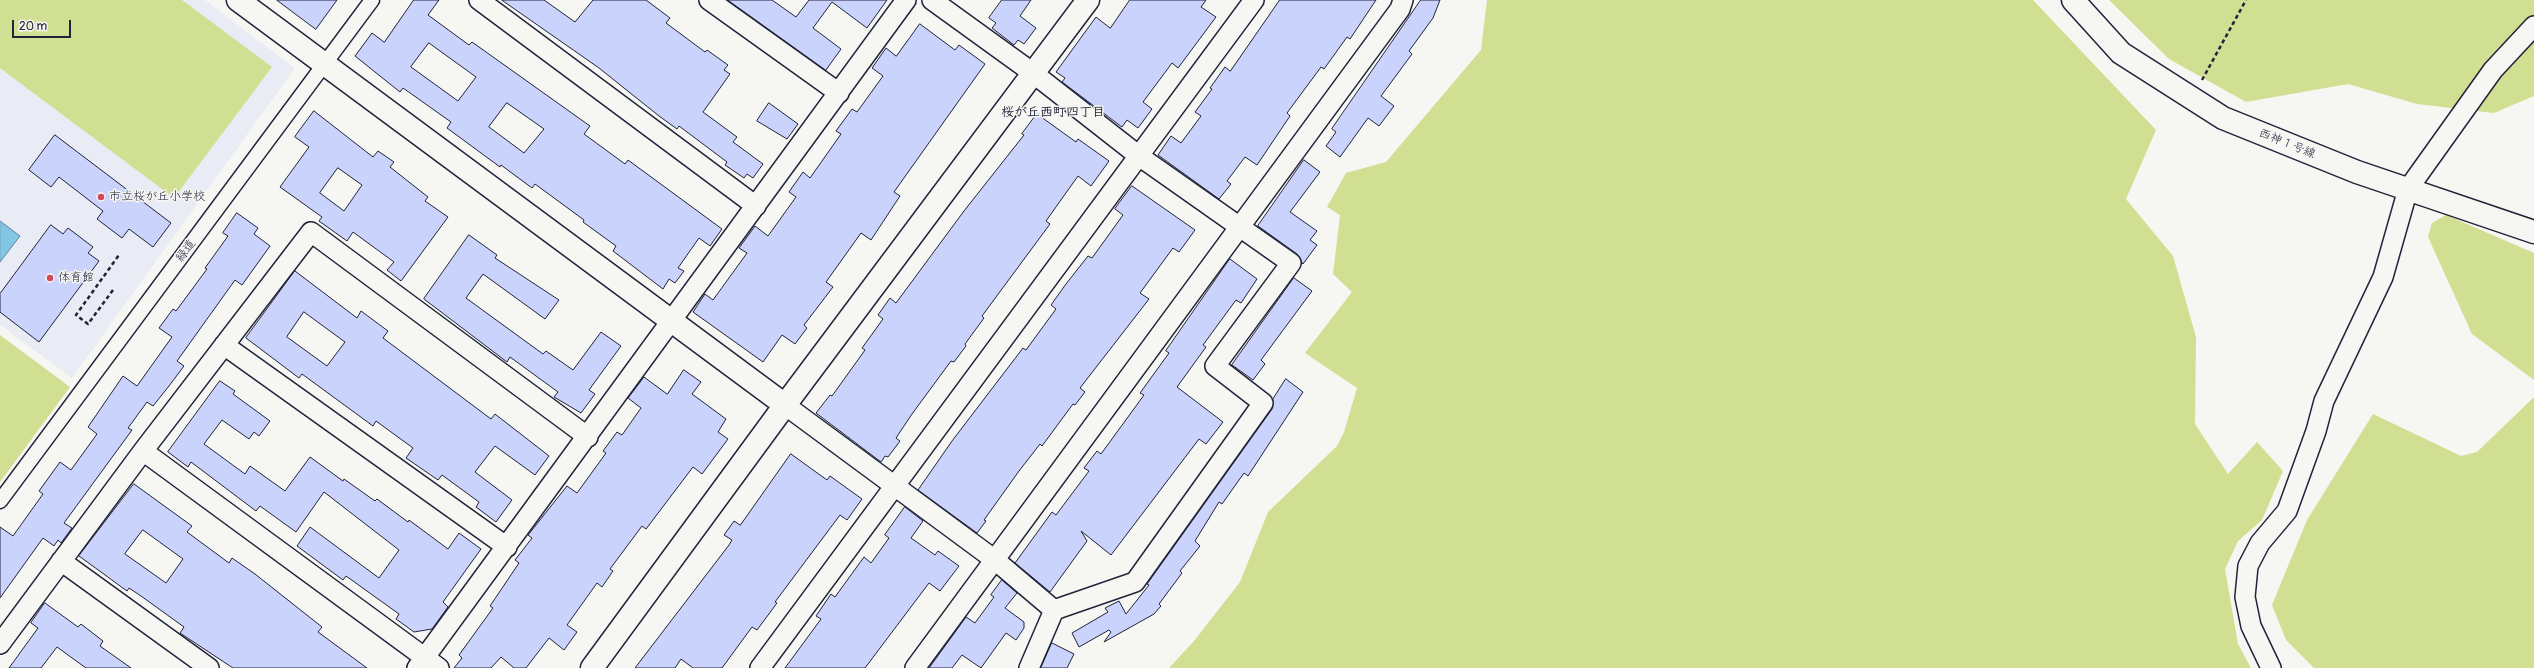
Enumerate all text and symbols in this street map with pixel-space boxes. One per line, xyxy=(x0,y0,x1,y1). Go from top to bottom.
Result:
scale bar xyxy=(14,12,73,38)
text: 20 m xyxy=(19,19,47,34)
district label: 桜が丘西町四丁目 xyxy=(1001,105,1105,121)
street label: 西神１号線 xyxy=(2256,126,2318,162)
place label: 市立桜が丘小学校 xyxy=(109,190,205,204)
marker: 市立桜が丘小学校 xyxy=(96,192,106,202)
street label: 緑道 xyxy=(173,237,199,265)
place label: 体育館 xyxy=(58,271,94,285)
marker: 体育館 xyxy=(45,273,55,283)

